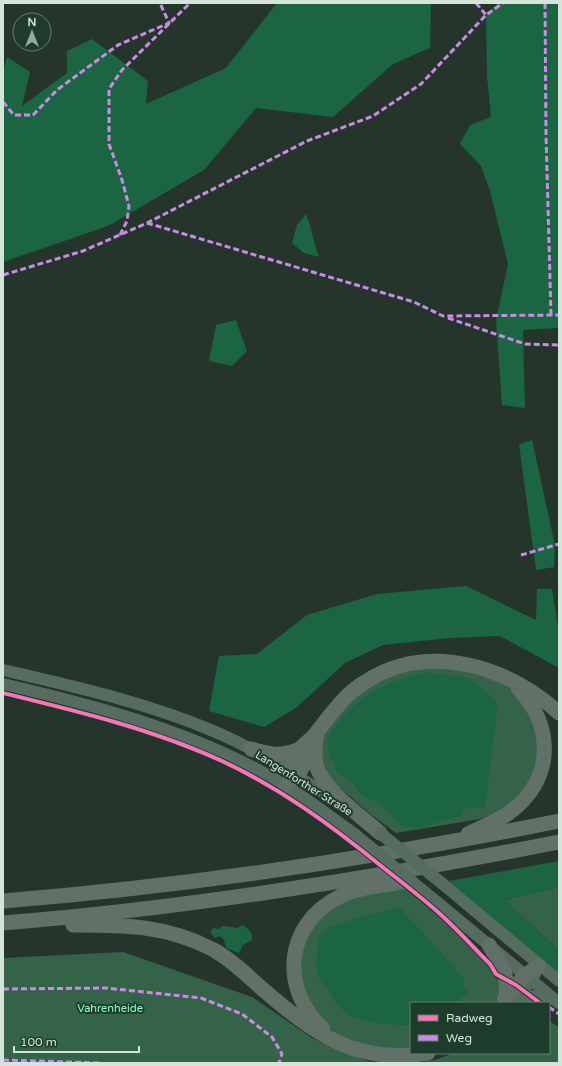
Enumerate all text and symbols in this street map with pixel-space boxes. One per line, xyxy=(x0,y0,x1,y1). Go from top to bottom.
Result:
north arrow xyxy=(12,12,52,52)
text: N xyxy=(28,16,36,29)
street label: Langenforther Straße xyxy=(253,748,355,819)
park label: Vahrenheide xyxy=(77,1002,143,1015)
legend xyxy=(410,1002,550,1054)
text: Radweg xyxy=(446,1011,493,1025)
scale bar xyxy=(14,1028,139,1054)
text: Weg xyxy=(446,1031,472,1045)
text: 100 m xyxy=(20,1035,57,1049)

